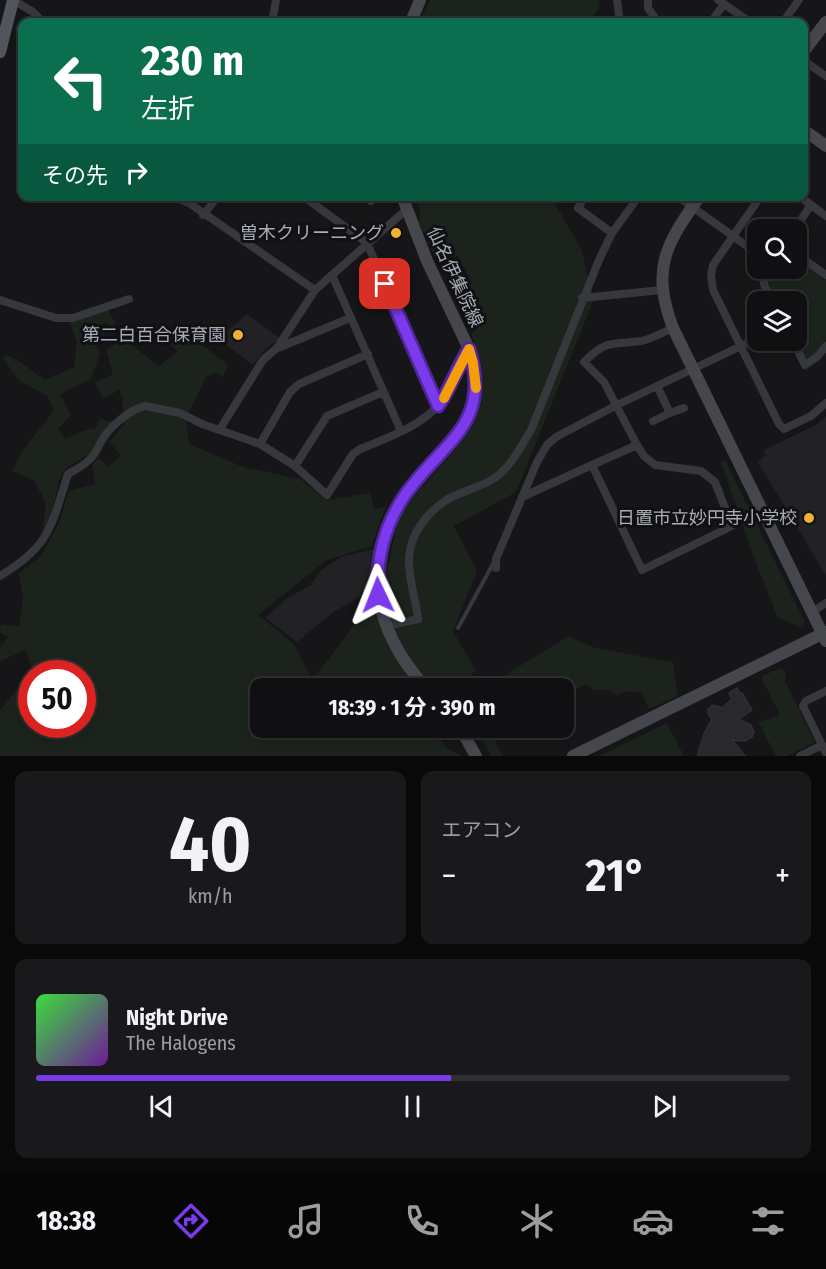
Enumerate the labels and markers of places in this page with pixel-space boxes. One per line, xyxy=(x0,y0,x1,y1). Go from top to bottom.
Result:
place label: 曽木クリーニング xyxy=(240,222,384,244)
marker: 曽木クリーニング xyxy=(389,226,403,240)
pin xyxy=(359,258,410,309)
place label: 第二白百合保育園 xyxy=(82,324,226,346)
marker: 第二白百合保育園 xyxy=(231,328,245,342)
place label: 日置市立妙円寺小学校 xyxy=(617,507,797,529)
marker: 日置市立妙円寺小学校 xyxy=(802,511,816,525)

